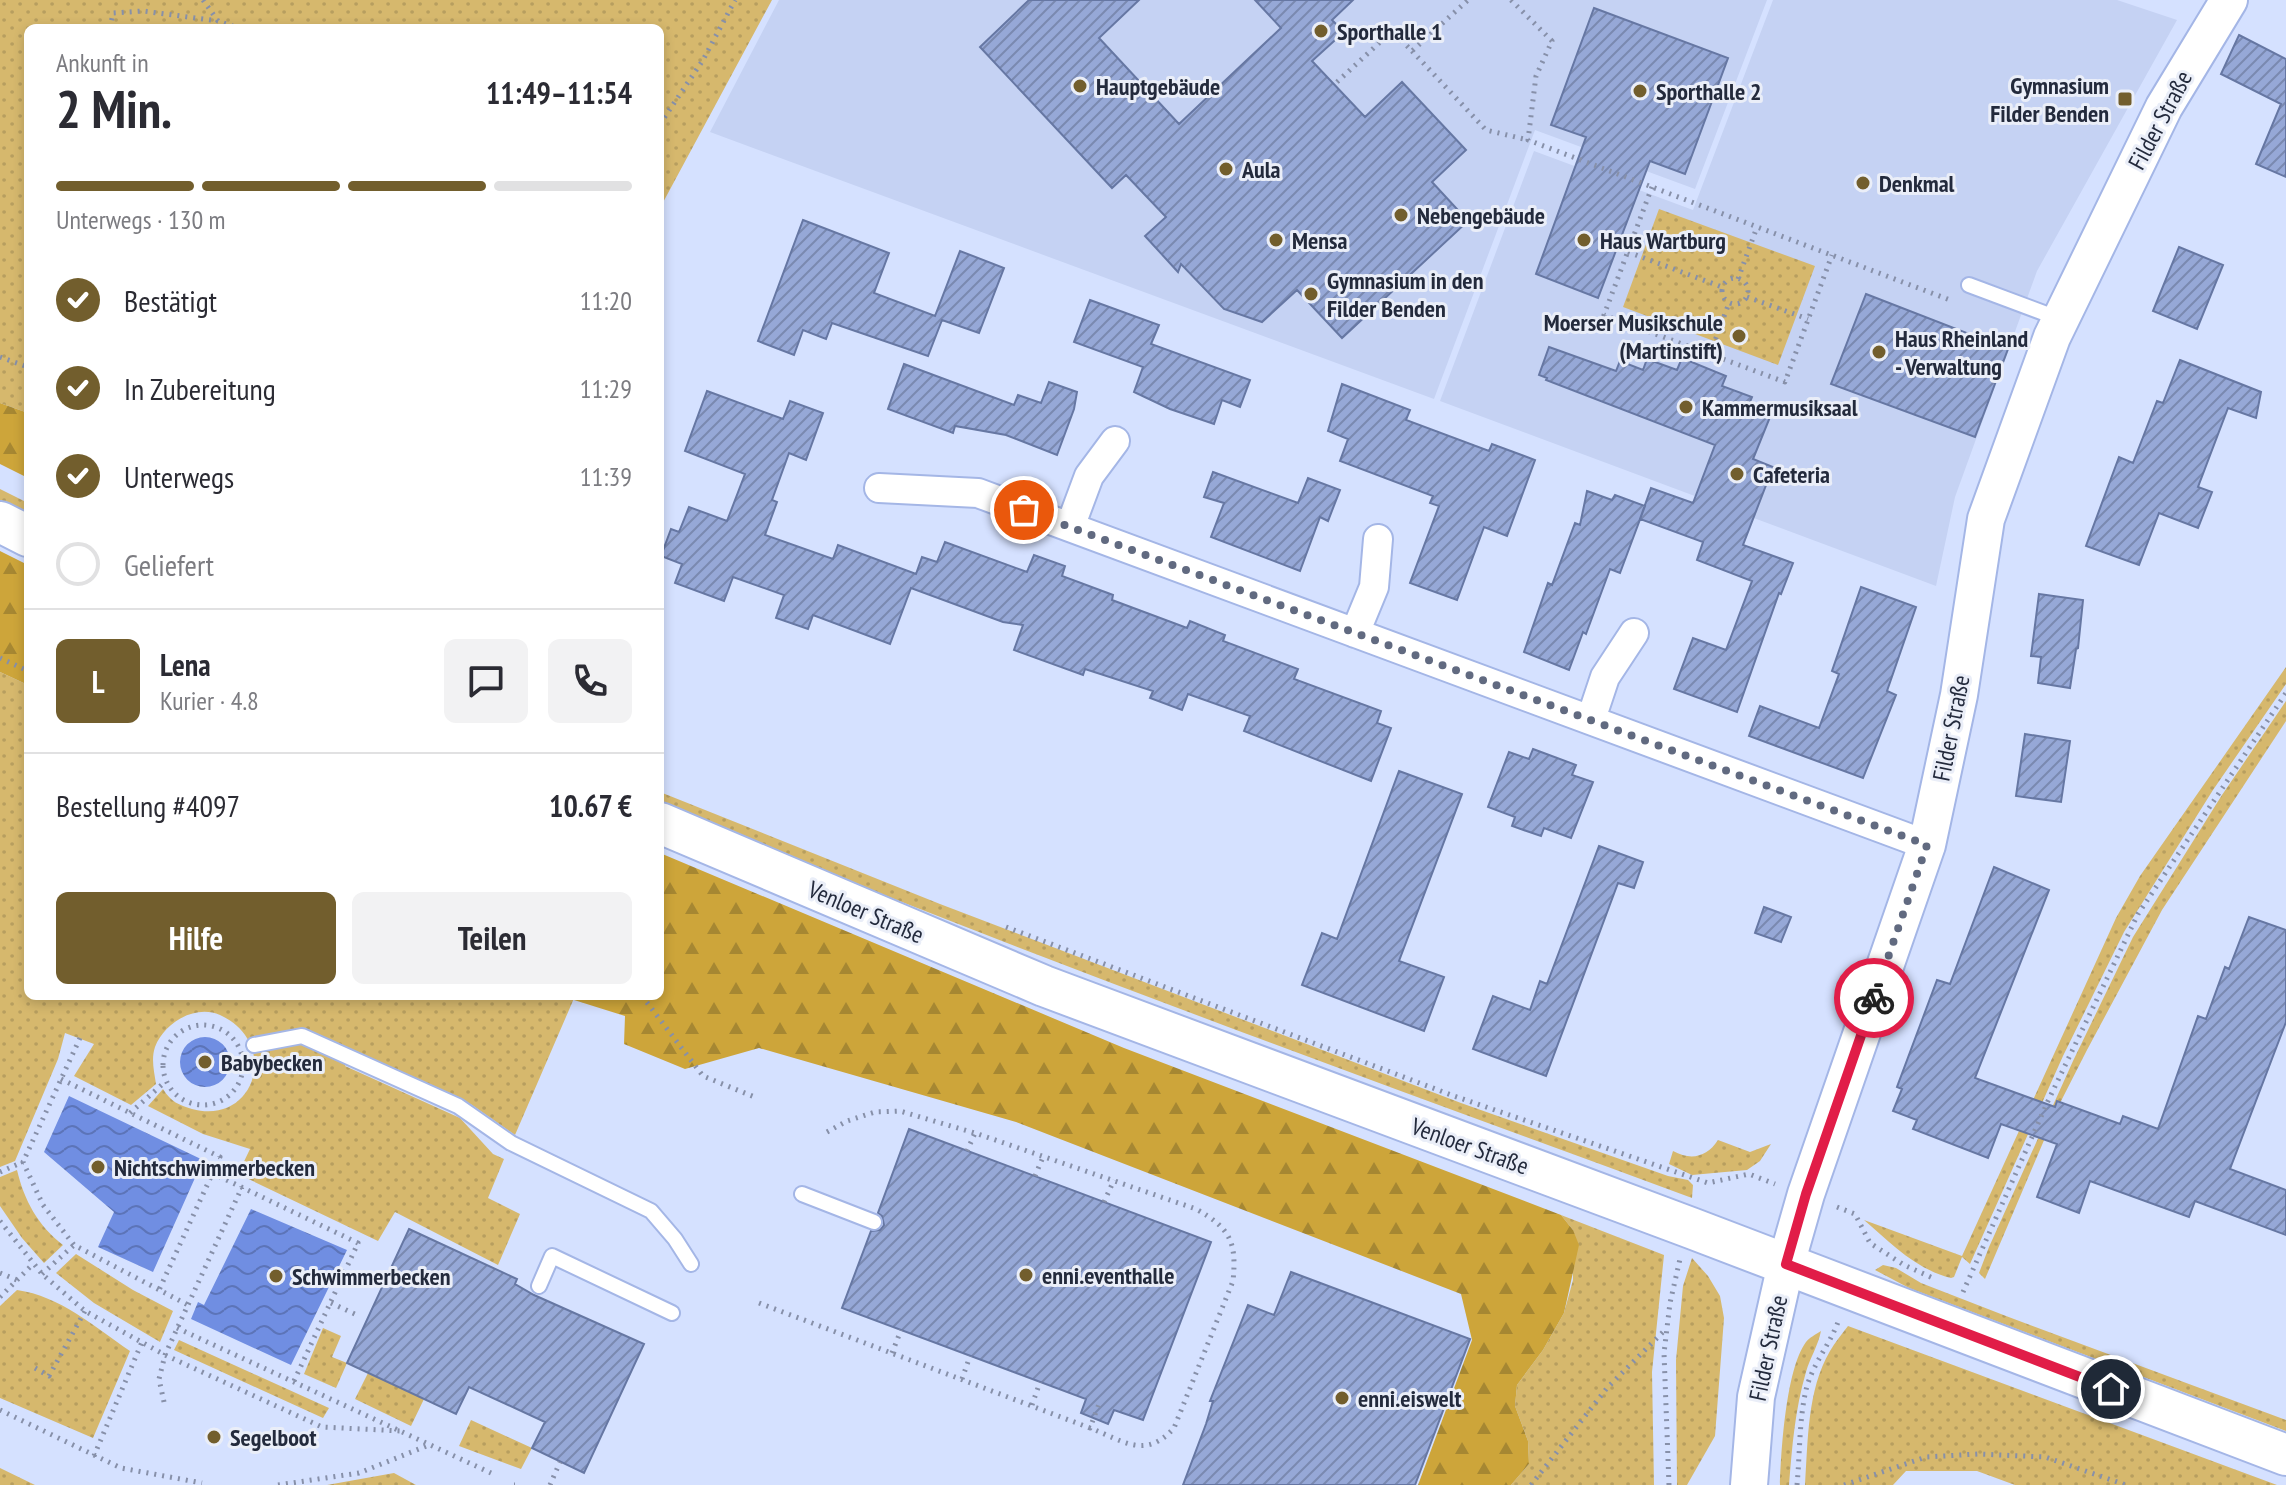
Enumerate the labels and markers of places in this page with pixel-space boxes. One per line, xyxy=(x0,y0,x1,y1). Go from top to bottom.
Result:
place label: Sporthalle 1 xyxy=(1337,16,1443,47)
marker: Sporthalle 1 xyxy=(1312,22,1330,40)
place label: Gymnasium Filder Benden xyxy=(1990,70,2109,129)
place label: Hauptgebäude xyxy=(1096,71,1220,102)
place label: Sporthalle 2 xyxy=(1656,76,1762,107)
marker: Hauptgebäude xyxy=(1071,77,1089,95)
marker: Sporthalle 2 xyxy=(1631,82,1649,100)
marker: Gymnasium Filder Benden xyxy=(2116,90,2134,108)
place label: Aula xyxy=(1241,154,1281,185)
marker: Aula xyxy=(1217,160,1235,178)
place label: Denkmal xyxy=(1879,168,1955,199)
marker: Denkmal xyxy=(1854,174,1872,192)
place label: Nebengebäude xyxy=(1417,200,1545,231)
marker: Nebengebäude xyxy=(1392,206,1410,224)
place label: Mensa xyxy=(1292,225,1347,256)
place label: Haus Wartburg xyxy=(1600,225,1726,256)
marker: Mensa xyxy=(1267,231,1285,249)
marker: Haus Wartburg xyxy=(1575,231,1593,249)
place label: Gymnasium in den Filder Benden xyxy=(1327,265,1483,324)
marker: Gymnasium in den Filder Benden xyxy=(1302,285,1320,303)
place label: Moerser Musikschule (Martinstift) xyxy=(1544,307,1723,366)
place label: Haus Rheinland - Verwaltung xyxy=(1895,323,2028,382)
marker: Moerser Musikschule (Martinstift) xyxy=(1730,327,1748,345)
marker: Haus Rheinland - Verwaltung xyxy=(1870,343,1888,361)
place label: Kammermusiksaal xyxy=(1702,392,1858,423)
marker: Kammermusiksaal xyxy=(1677,398,1695,416)
place label: Cafeteria xyxy=(1753,459,1830,490)
marker: Cafeteria xyxy=(1728,465,1746,483)
pin xyxy=(990,476,1058,544)
place label: Babybecken xyxy=(221,1047,323,1078)
marker: Babybecken xyxy=(196,1053,214,1071)
place label: Nichtschwimmerbecken xyxy=(114,1152,315,1183)
marker: Nichtschwimmerbecken xyxy=(89,1158,107,1176)
place label: enni.eventhalle xyxy=(1042,1260,1174,1291)
place label: Schwimmerbecken xyxy=(292,1261,451,1292)
marker: enni.eventhalle xyxy=(1017,1266,1035,1284)
marker: Schwimmerbecken xyxy=(267,1267,285,1285)
pin xyxy=(2077,1355,2145,1423)
place label: enni.eiswelt xyxy=(1358,1383,1462,1414)
marker: enni.eiswelt xyxy=(1333,1389,1351,1407)
place label: Segelboot xyxy=(230,1422,317,1453)
marker: Segelboot xyxy=(205,1428,223,1446)

